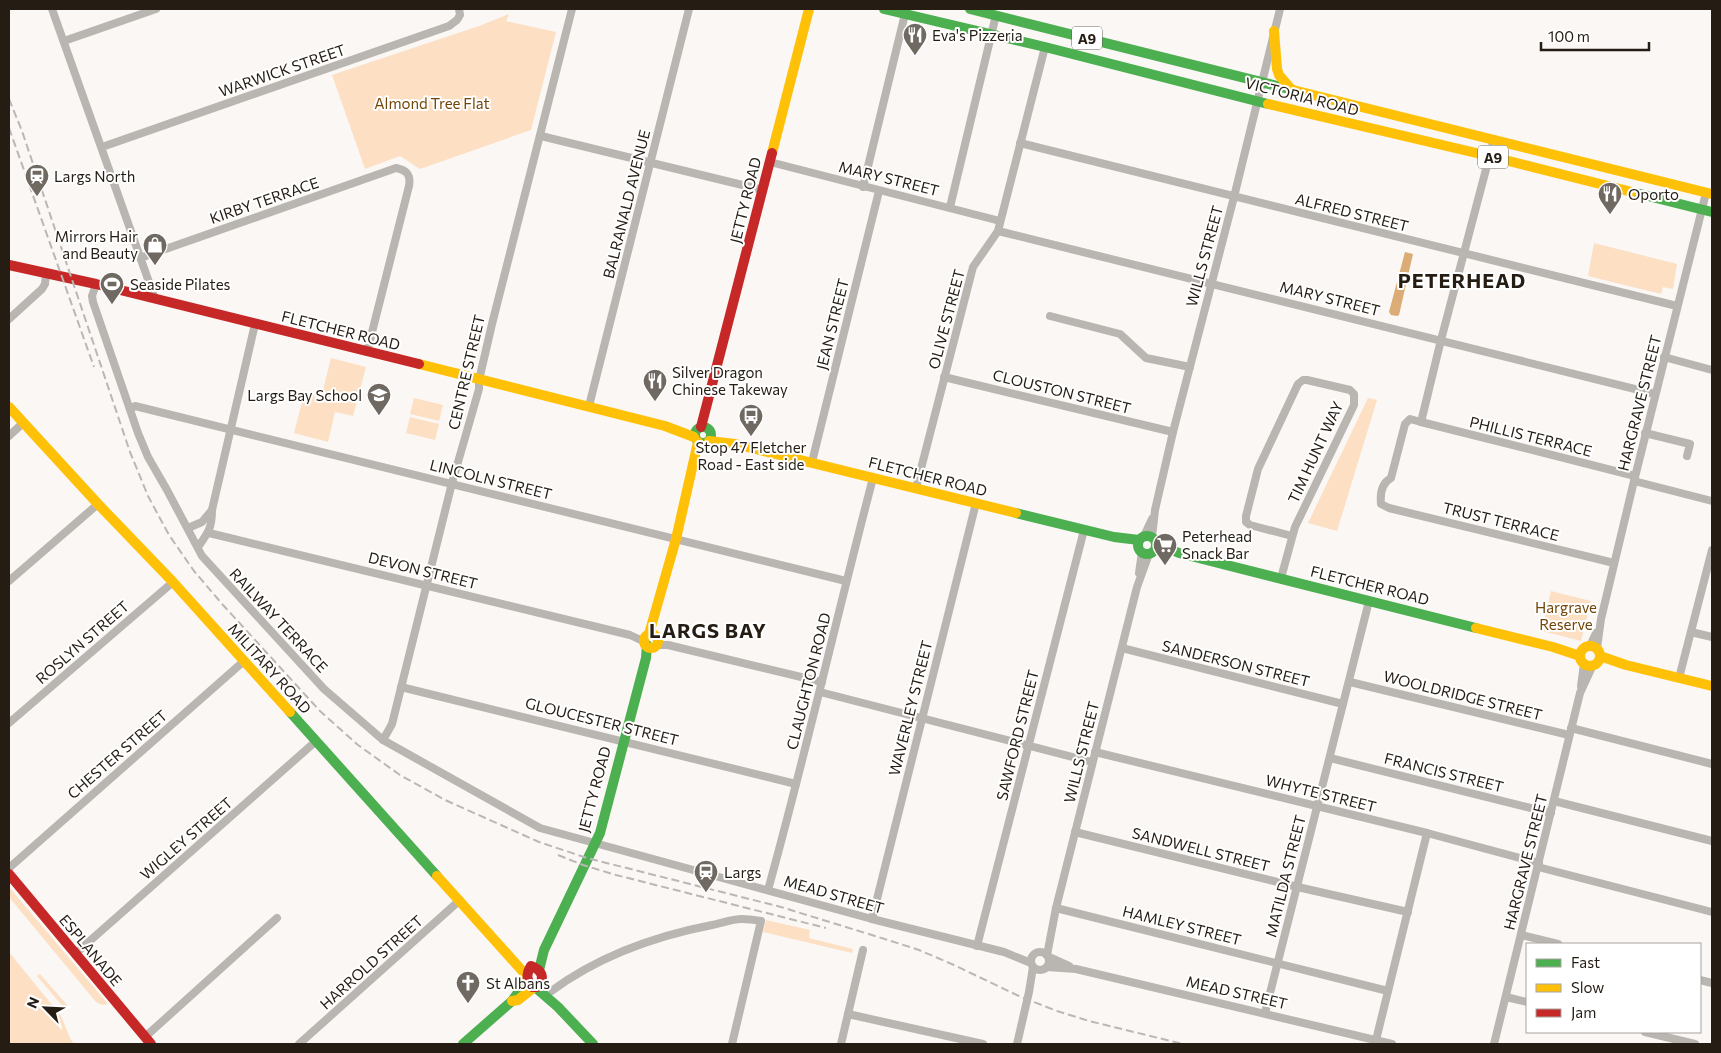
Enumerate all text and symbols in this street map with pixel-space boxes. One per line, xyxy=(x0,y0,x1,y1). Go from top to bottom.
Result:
scale bar xyxy=(1541,20,1648,52)
restaurant icon: Eva's Pizzeria xyxy=(902,22,928,56)
place label: Eva's Pizzeria xyxy=(932,26,1023,44)
road number: A9 xyxy=(1072,26,1102,49)
text: 100 m xyxy=(1548,27,1590,45)
street label: WARWICK STREET xyxy=(216,40,348,100)
street label: VICTORIA ROAD xyxy=(1243,73,1361,119)
park label: Almond Tree Flat xyxy=(374,94,490,112)
street label: BALRANALD AVENUE xyxy=(599,128,653,280)
road number: A9 xyxy=(1478,146,1508,168)
street label: JETTY ROAD xyxy=(726,155,764,245)
street label: MARY STREET xyxy=(837,157,941,199)
station icon: Largs North xyxy=(24,163,50,197)
place label: Largs North xyxy=(54,167,135,185)
street label: KIRBY TERRACE xyxy=(207,173,321,227)
restaurant icon: Oporto xyxy=(1597,181,1623,215)
place label: Oporto xyxy=(1628,185,1679,203)
street label: ALFRED STREET xyxy=(1293,189,1411,235)
street label: WILLS STREET xyxy=(1182,203,1226,309)
place label: Mirrors Hair and Beauty xyxy=(55,227,138,262)
shop icon: Mirrors Hair and Beauty xyxy=(142,232,168,266)
street label: OLIVE STREET xyxy=(924,267,968,371)
district label: PETERHEAD xyxy=(1398,268,1526,292)
sports icon: Seaside Pilates xyxy=(99,271,125,305)
place label: Seaside Pilates xyxy=(130,275,231,293)
street label: JEAN STREET xyxy=(812,276,852,372)
street label: MARY STREET xyxy=(1278,277,1382,319)
street label: FLETCHER ROAD xyxy=(280,307,402,353)
street label: CENTRE STREET xyxy=(444,312,488,431)
street label: HARGRAVE STREET xyxy=(1613,333,1665,473)
place label: Silver Dragon Chinese Takeway xyxy=(672,363,788,398)
street label: CLOUSTON STREET xyxy=(991,365,1133,417)
restaurant icon: Silver Dragon Chinese Takeway xyxy=(642,368,668,402)
school or university icon: Largs Bay School xyxy=(366,382,392,416)
place label: Largs Bay School xyxy=(247,386,362,404)
street label: TIM HUNT WAY xyxy=(1284,398,1347,506)
bus stop icon: Stop 47 Fletcher Road - East side xyxy=(738,403,764,437)
street label: PHILLIS TERRACE xyxy=(1468,412,1594,460)
place label: Stop 47 Fletcher Road - East side xyxy=(695,438,807,473)
street label: FLETCHER ROAD xyxy=(867,453,989,499)
street label: LINCOLN STREET xyxy=(428,455,554,503)
street label: TRUST TERRACE xyxy=(1441,498,1561,544)
place label: Peterhead Snack Bar xyxy=(1182,527,1252,562)
supermarket icon: Peterhead Snack Bar xyxy=(1152,532,1178,566)
street label: DEVON STREET xyxy=(366,548,480,592)
street label: FLETCHER ROAD xyxy=(1309,562,1431,608)
street label: RAILWAY TERRACE xyxy=(226,564,332,676)
street label: ROSLYN STREET xyxy=(32,596,133,687)
park label: Hargrave Reserve xyxy=(1535,598,1597,633)
street label: CLAUGHTON ROAD xyxy=(782,611,834,751)
district label: LARGS BAY xyxy=(649,618,767,642)
street label: MILITARY ROAD xyxy=(225,619,315,717)
street label: SANDERSON STREET xyxy=(1160,636,1312,690)
street label: WAVERLEY STREET xyxy=(885,638,936,777)
street label: WOOLDRIDGE STREET xyxy=(1382,667,1545,724)
street label: SAWFORD STREET xyxy=(992,668,1042,802)
street label: GLOUCESTER STREET xyxy=(523,693,681,749)
street label: WILLS STREET xyxy=(1060,699,1102,805)
street label: CHESTER STREET xyxy=(63,706,171,802)
street label: JETTY ROAD xyxy=(574,744,614,834)
street label: FRANCIS STREET xyxy=(1383,748,1506,796)
street label: WHYTE STREET xyxy=(1264,771,1379,816)
street label: HARGRAVE STREET xyxy=(1499,792,1551,932)
street label: WIGLEY STREET xyxy=(136,793,236,883)
street label: MATILDA STREET xyxy=(1261,813,1309,939)
street label: SANDWELL STREET xyxy=(1130,823,1272,875)
station icon: Largs xyxy=(693,859,719,893)
place label: Largs xyxy=(724,863,762,881)
street label: MEAD STREET xyxy=(782,871,886,917)
street label: HAMLEY STREET xyxy=(1121,902,1244,949)
street label: ESPLANADE xyxy=(56,911,126,989)
street label: HARROLD STREET xyxy=(316,911,426,1013)
legend xyxy=(1526,943,1701,1033)
text: Fast xyxy=(1571,953,1600,971)
church icon: St Albans xyxy=(455,970,481,1004)
street label: MEAD STREET xyxy=(1185,972,1290,1012)
place label: St Albans xyxy=(486,974,550,992)
text: Slow xyxy=(1571,978,1604,996)
north arrow xyxy=(20,983,70,1033)
text: N xyxy=(23,994,43,1011)
text: Jam xyxy=(1571,1003,1596,1021)

